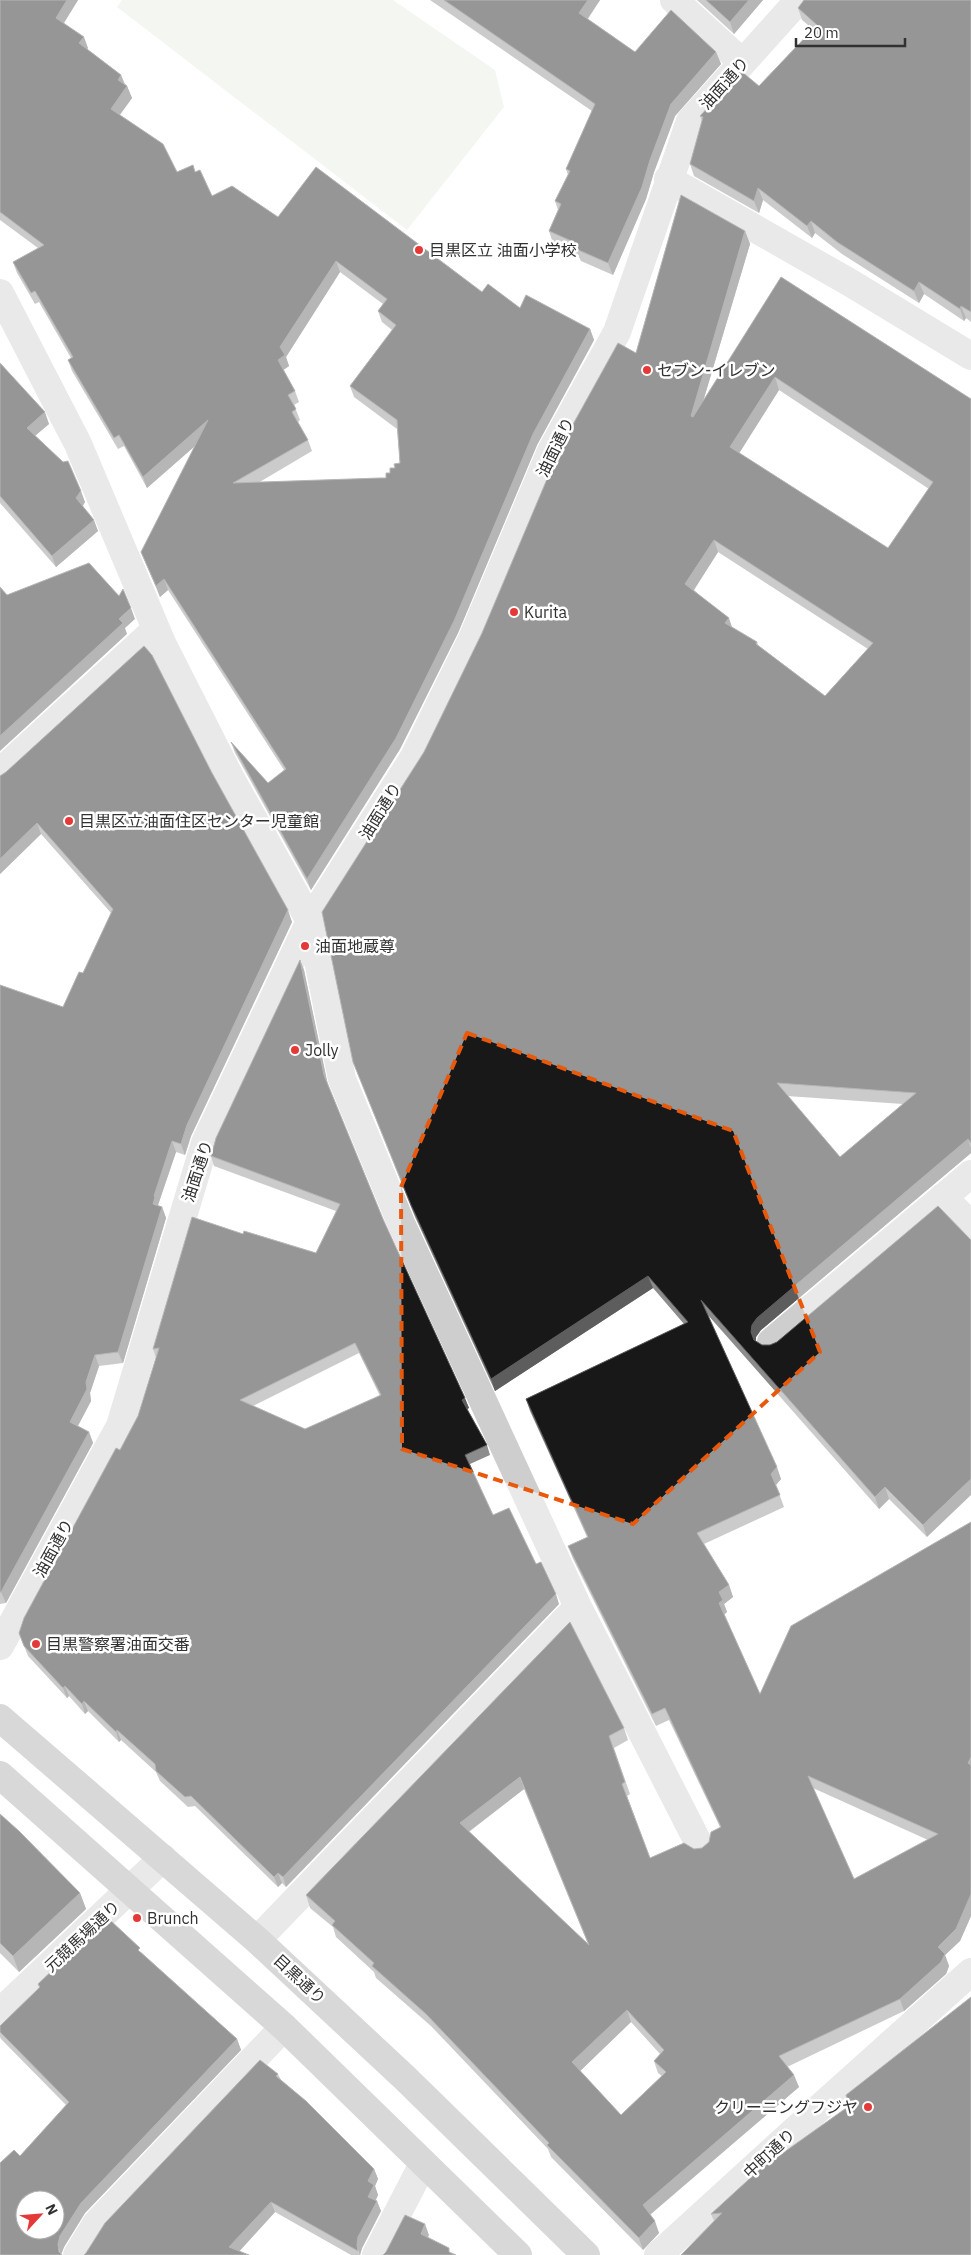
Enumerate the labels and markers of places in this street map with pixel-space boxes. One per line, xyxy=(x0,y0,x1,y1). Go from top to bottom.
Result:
place label: 目黒区立 油面小学校 xyxy=(429,240,577,260)
marker: 目黒区立 油面小学校 xyxy=(413,244,425,256)
place label: セブン-イレブン xyxy=(657,360,775,380)
marker: セブン-イレブン xyxy=(641,364,653,376)
place label: Kurita xyxy=(524,602,568,622)
marker: Kurita xyxy=(508,606,520,618)
place label: 目黒区立油面住区センター児童館 xyxy=(79,811,319,831)
marker: 目黒区立油面住区センター児童館 xyxy=(63,815,75,827)
place label: 油面地蔵尊 xyxy=(315,936,395,956)
marker: 油面地蔵尊 xyxy=(299,940,311,952)
place label: Jolly xyxy=(305,1040,339,1060)
marker: Jolly xyxy=(289,1044,301,1056)
place label: 目黒警察署油面交番 xyxy=(46,1634,190,1654)
marker: 目黒警察署油面交番 xyxy=(30,1638,42,1650)
place label: Brunch xyxy=(147,1908,199,1928)
marker: Brunch xyxy=(131,1912,143,1924)
place label: クリーニングフジヤ xyxy=(714,2097,858,2117)
marker: クリーニングフジヤ xyxy=(862,2101,874,2113)

